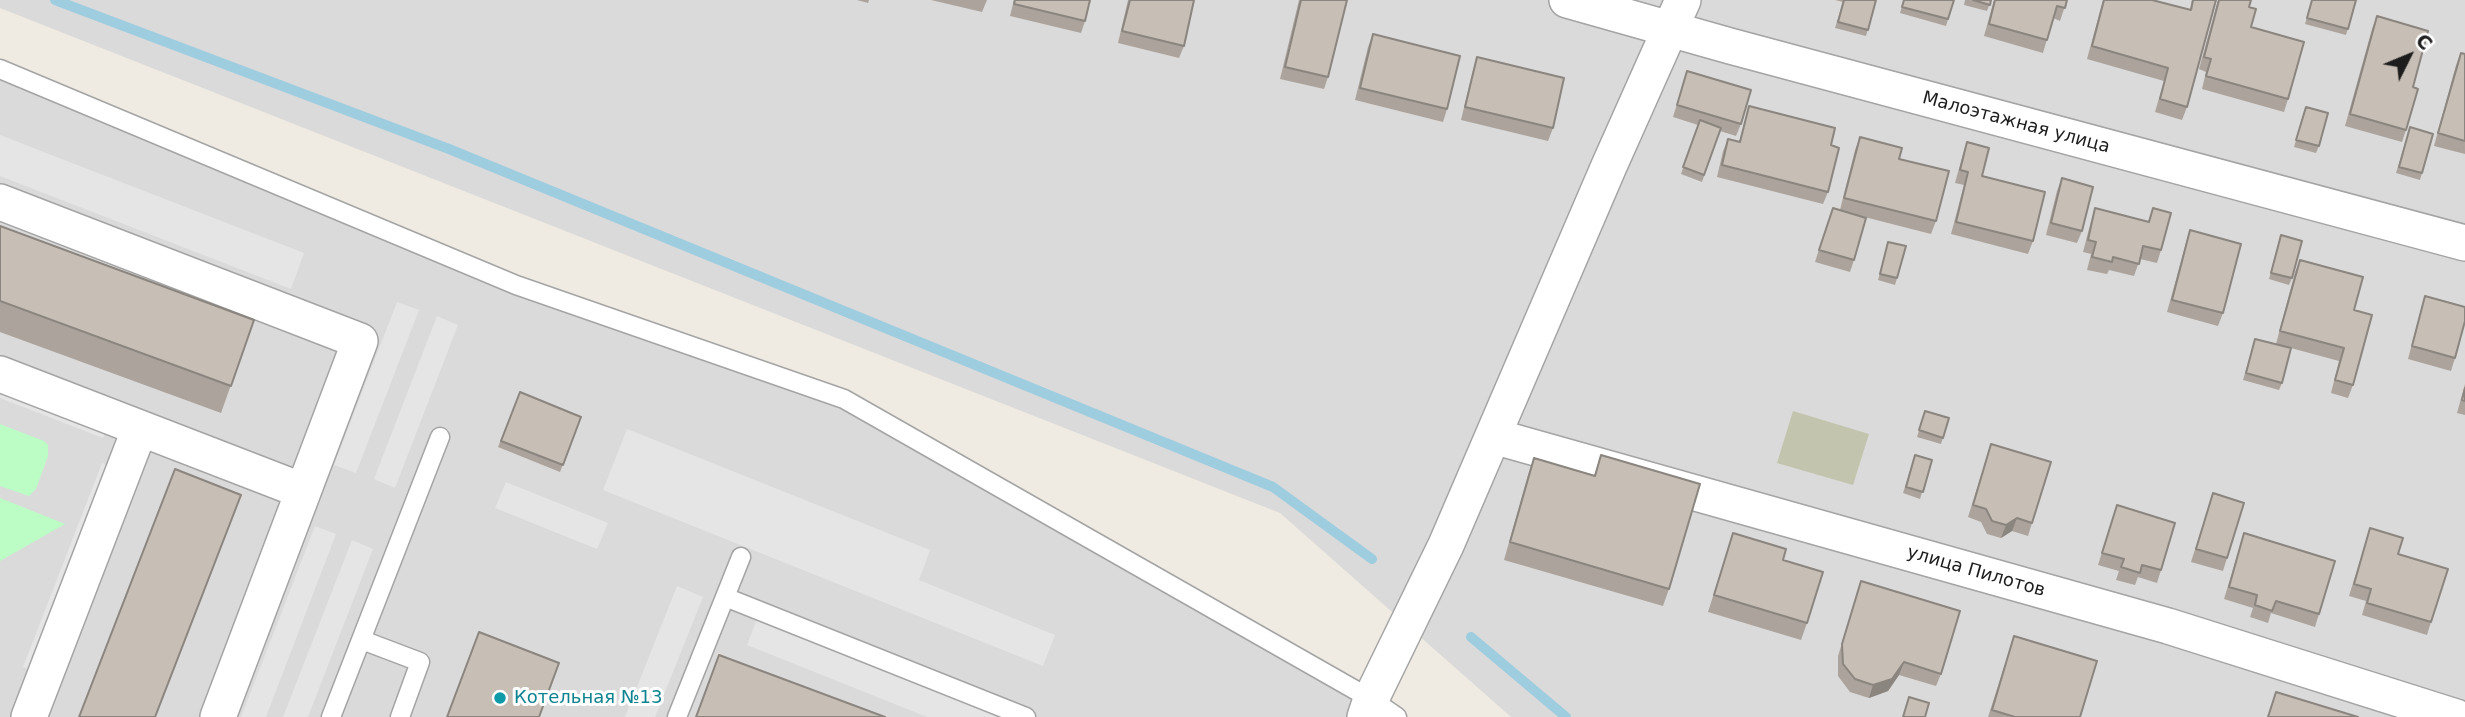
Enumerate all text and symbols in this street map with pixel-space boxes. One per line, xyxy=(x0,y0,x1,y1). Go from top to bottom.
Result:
north arrow xyxy=(2374,21,2444,91)
text: С xyxy=(2412,29,2437,54)
street label: Малоэтажная улица xyxy=(1920,88,2112,158)
street label: улица Пилотов xyxy=(1904,542,2048,602)
place label: Котельная №13 xyxy=(514,687,662,709)
marker: Котельная №13 xyxy=(492,690,508,706)

